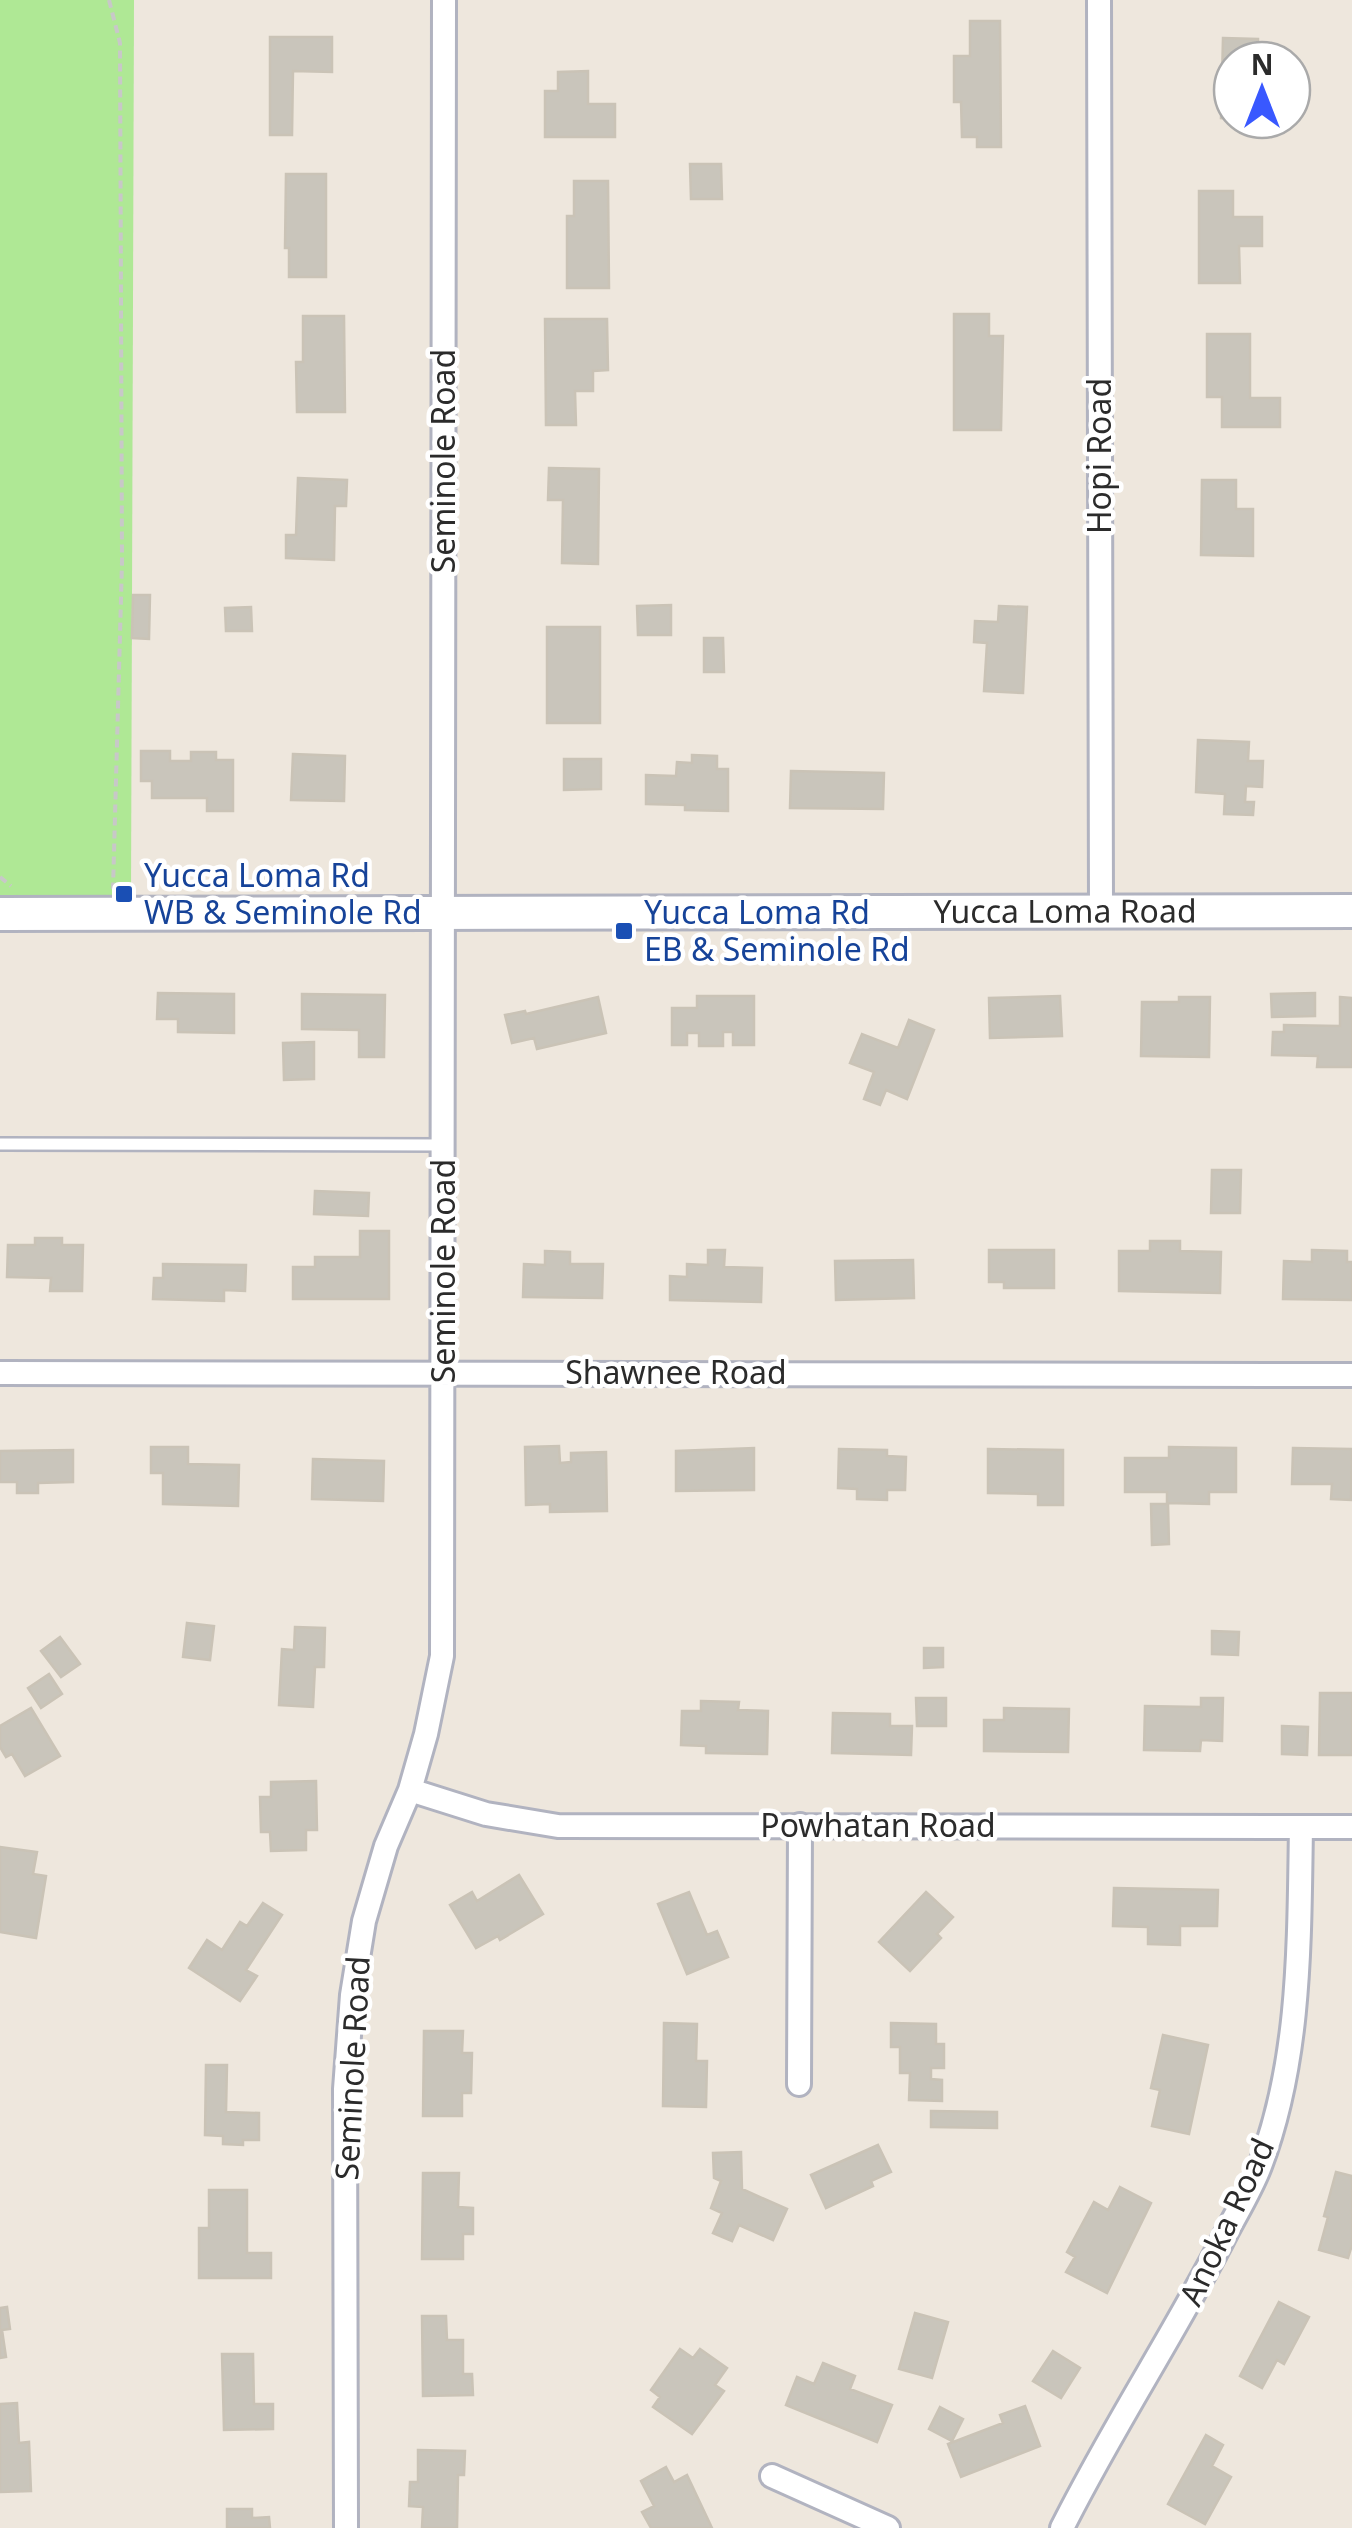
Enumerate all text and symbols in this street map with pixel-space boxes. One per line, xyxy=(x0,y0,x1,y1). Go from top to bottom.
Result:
north arrow xyxy=(1212,40,1312,140)
text: N xyxy=(1251,45,1273,83)
street label: Seminole Road xyxy=(421,349,464,573)
street label: Hopi Road xyxy=(1077,378,1120,534)
place label: Yucca Loma Rd WB & Seminole Rd xyxy=(144,853,422,933)
marker: Yucca Loma Rd WB & Seminole Rd xyxy=(113,883,135,905)
street label: Yucca Loma Road xyxy=(933,888,1197,932)
place label: Yucca Loma Rd EB & Seminole Rd xyxy=(644,890,910,970)
marker: Yucca Loma Rd EB & Seminole Rd xyxy=(613,920,635,942)
street label: Seminole Road xyxy=(421,1159,464,1383)
street label: Shawnee Road xyxy=(565,1350,787,1393)
street label: Powhatan Road xyxy=(760,1803,996,1846)
street label: Seminole Road xyxy=(324,1955,379,2181)
street label: Anoka Road xyxy=(1168,2131,1283,2312)

